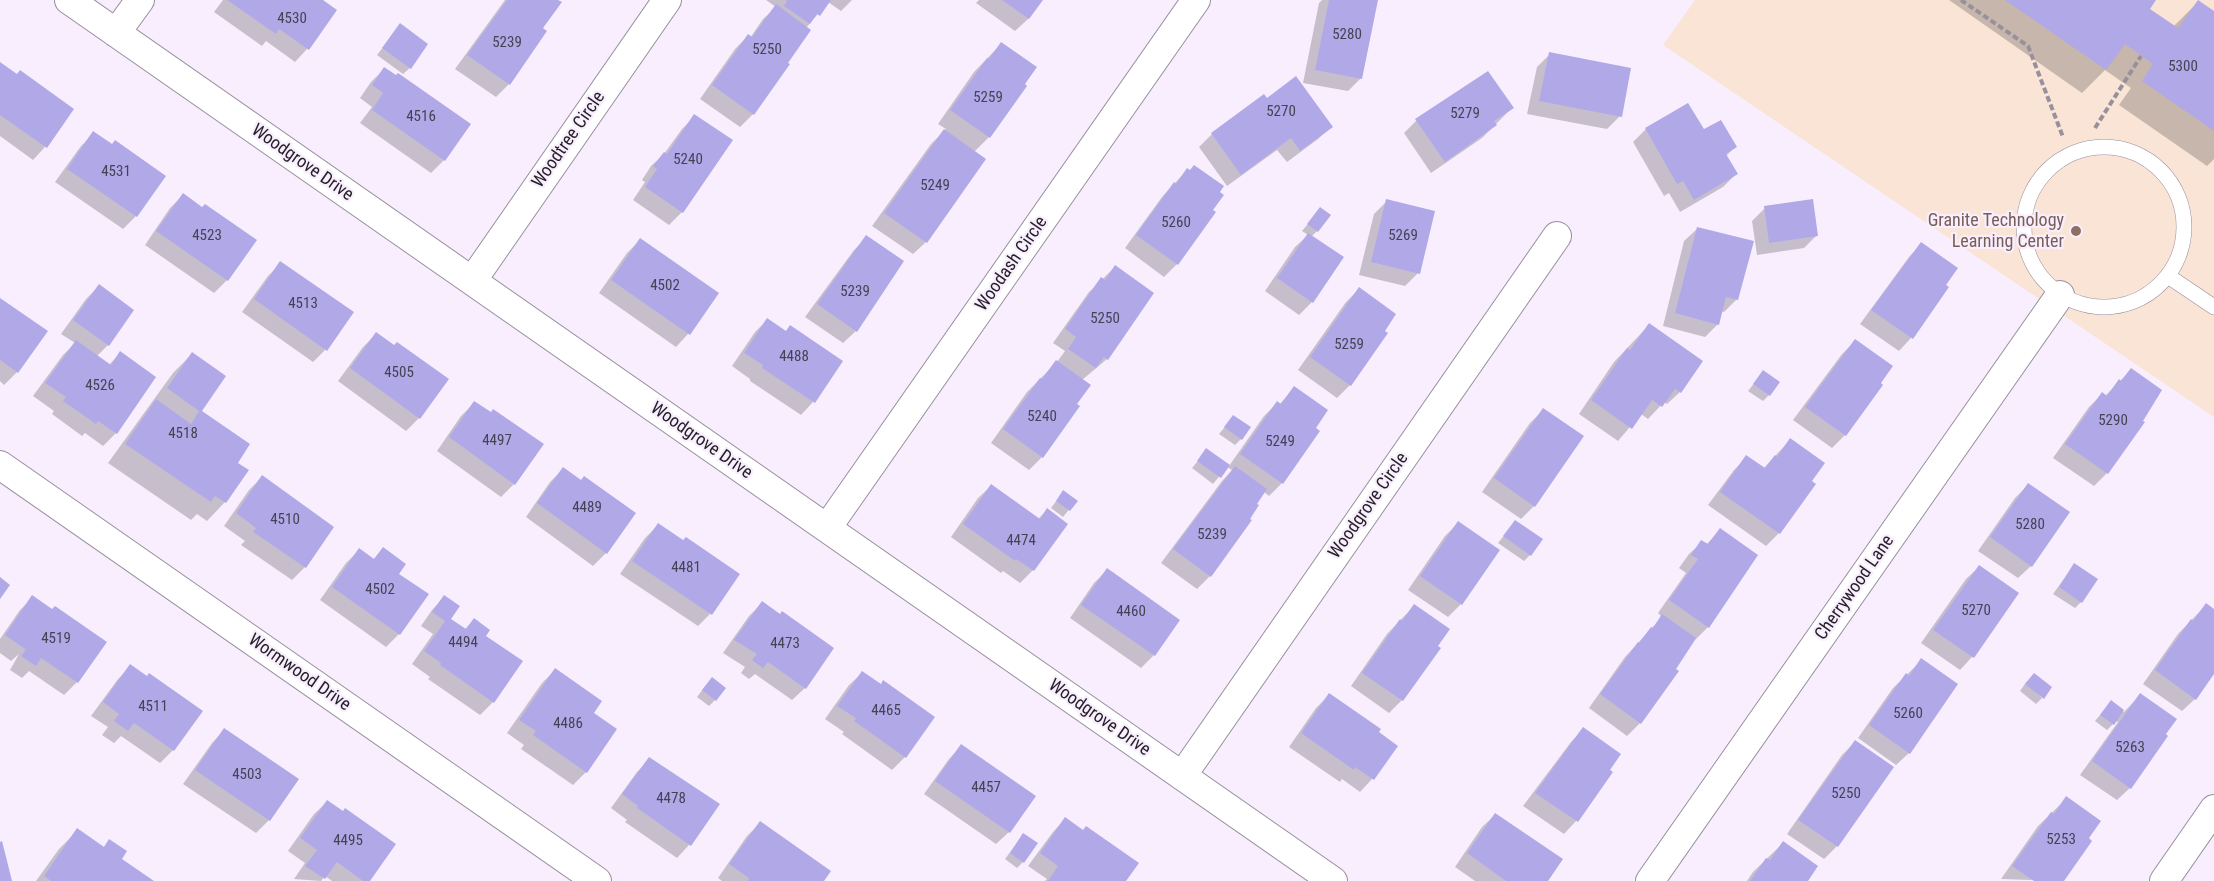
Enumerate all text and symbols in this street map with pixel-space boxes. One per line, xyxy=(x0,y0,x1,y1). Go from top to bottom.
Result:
house number: 4530 xyxy=(277,10,307,28)
house number: 5280 xyxy=(1332,26,1362,44)
house number: 5239 xyxy=(492,34,522,52)
house number: 5250 xyxy=(752,41,782,59)
house number: 5300 xyxy=(2168,58,2198,76)
street label: Woodtree Circle xyxy=(528,88,610,192)
house number: 5259 xyxy=(973,89,1003,107)
house number: 5270 xyxy=(1266,103,1296,121)
house number: 5279 xyxy=(1450,105,1480,123)
house number: 4516 xyxy=(406,108,436,126)
street label: Woodgrove Drive xyxy=(247,120,357,206)
house number: 5240 xyxy=(673,151,703,169)
house number: 4531 xyxy=(101,163,131,181)
house number: 5249 xyxy=(920,177,950,195)
place label: Granite Technology Learning Center xyxy=(1928,210,2064,252)
street label: Woodash Circle xyxy=(971,212,1053,316)
house number: 5260 xyxy=(1161,214,1191,232)
marker: Granite Technology Learning Center xyxy=(2069,224,2083,238)
house number: 4523 xyxy=(192,227,222,245)
house number: 5269 xyxy=(1388,227,1418,245)
house number: 4502 xyxy=(650,277,680,295)
house number: 5239 xyxy=(840,283,870,301)
house number: 4513 xyxy=(288,295,318,313)
house number: 5250 xyxy=(1090,310,1120,328)
house number: 5259 xyxy=(1334,336,1364,354)
house number: 4488 xyxy=(779,348,809,366)
house number: 4505 xyxy=(384,364,414,382)
house number: 4526 xyxy=(85,377,115,395)
street label: Woodgrove Drive xyxy=(646,398,756,484)
house number: 5240 xyxy=(1027,408,1057,426)
house number: 5290 xyxy=(2098,412,2128,430)
house number: 4518 xyxy=(168,425,198,443)
house number: 4497 xyxy=(482,432,512,450)
house number: 5249 xyxy=(1265,433,1295,451)
street label: Woodgrove Circle xyxy=(1325,449,1413,563)
house number: 4489 xyxy=(572,499,602,517)
house number: 4510 xyxy=(270,511,300,529)
house number: 5280 xyxy=(2015,516,2045,534)
house number: 5239 xyxy=(1197,526,1227,544)
street label: Cherrywood Lane xyxy=(1811,531,1899,645)
house number: 4474 xyxy=(1006,532,1036,550)
house number: 4481 xyxy=(671,559,701,577)
house number: 4502 xyxy=(365,581,395,599)
house number: 5270 xyxy=(1961,602,1991,620)
house number: 4460 xyxy=(1116,603,1146,621)
house number: 4519 xyxy=(41,630,71,648)
street label: Wormwood Drive xyxy=(244,630,354,716)
house number: 4494 xyxy=(448,634,478,652)
house number: 4473 xyxy=(770,635,800,653)
street label: Woodgrove Drive xyxy=(1044,675,1154,761)
house number: 4511 xyxy=(138,698,168,716)
house number: 4465 xyxy=(871,702,901,720)
house number: 5260 xyxy=(1893,705,1923,723)
house number: 4486 xyxy=(553,715,583,733)
house number: 5263 xyxy=(2115,739,2145,757)
house number: 4503 xyxy=(232,766,262,784)
house number: 4457 xyxy=(971,779,1001,797)
house number: 5250 xyxy=(1831,785,1861,803)
house number: 4478 xyxy=(656,790,686,808)
house number: 5253 xyxy=(2046,831,2076,849)
house number: 4495 xyxy=(333,832,363,850)

